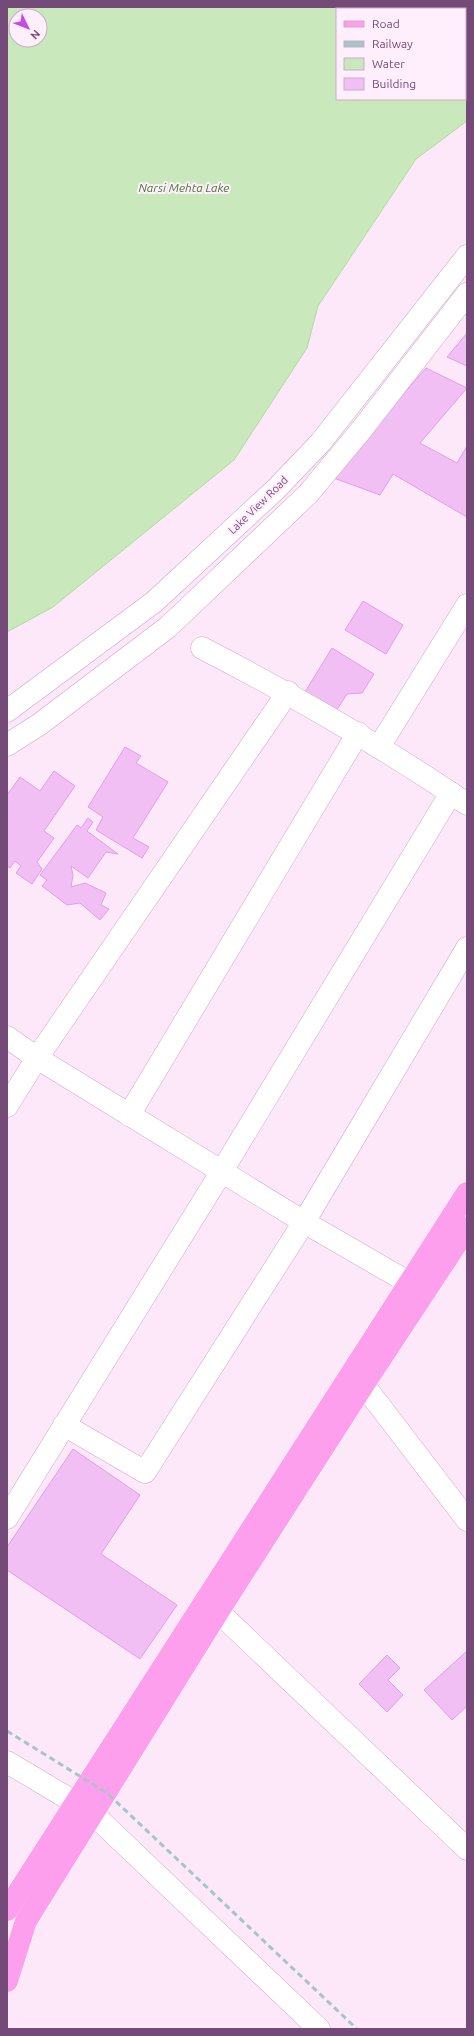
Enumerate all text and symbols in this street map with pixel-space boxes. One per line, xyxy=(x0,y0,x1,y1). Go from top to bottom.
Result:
north arrow xyxy=(8,8,48,48)
legend xyxy=(336,8,466,100)
text: Road xyxy=(372,17,400,30)
text: N xyxy=(28,28,43,42)
text: Railway xyxy=(372,37,413,50)
text: Water xyxy=(372,57,405,70)
text: Building xyxy=(372,77,416,90)
water label: Narsi Mehta Lake xyxy=(139,181,229,194)
street label: Lake View Road xyxy=(226,474,290,536)

